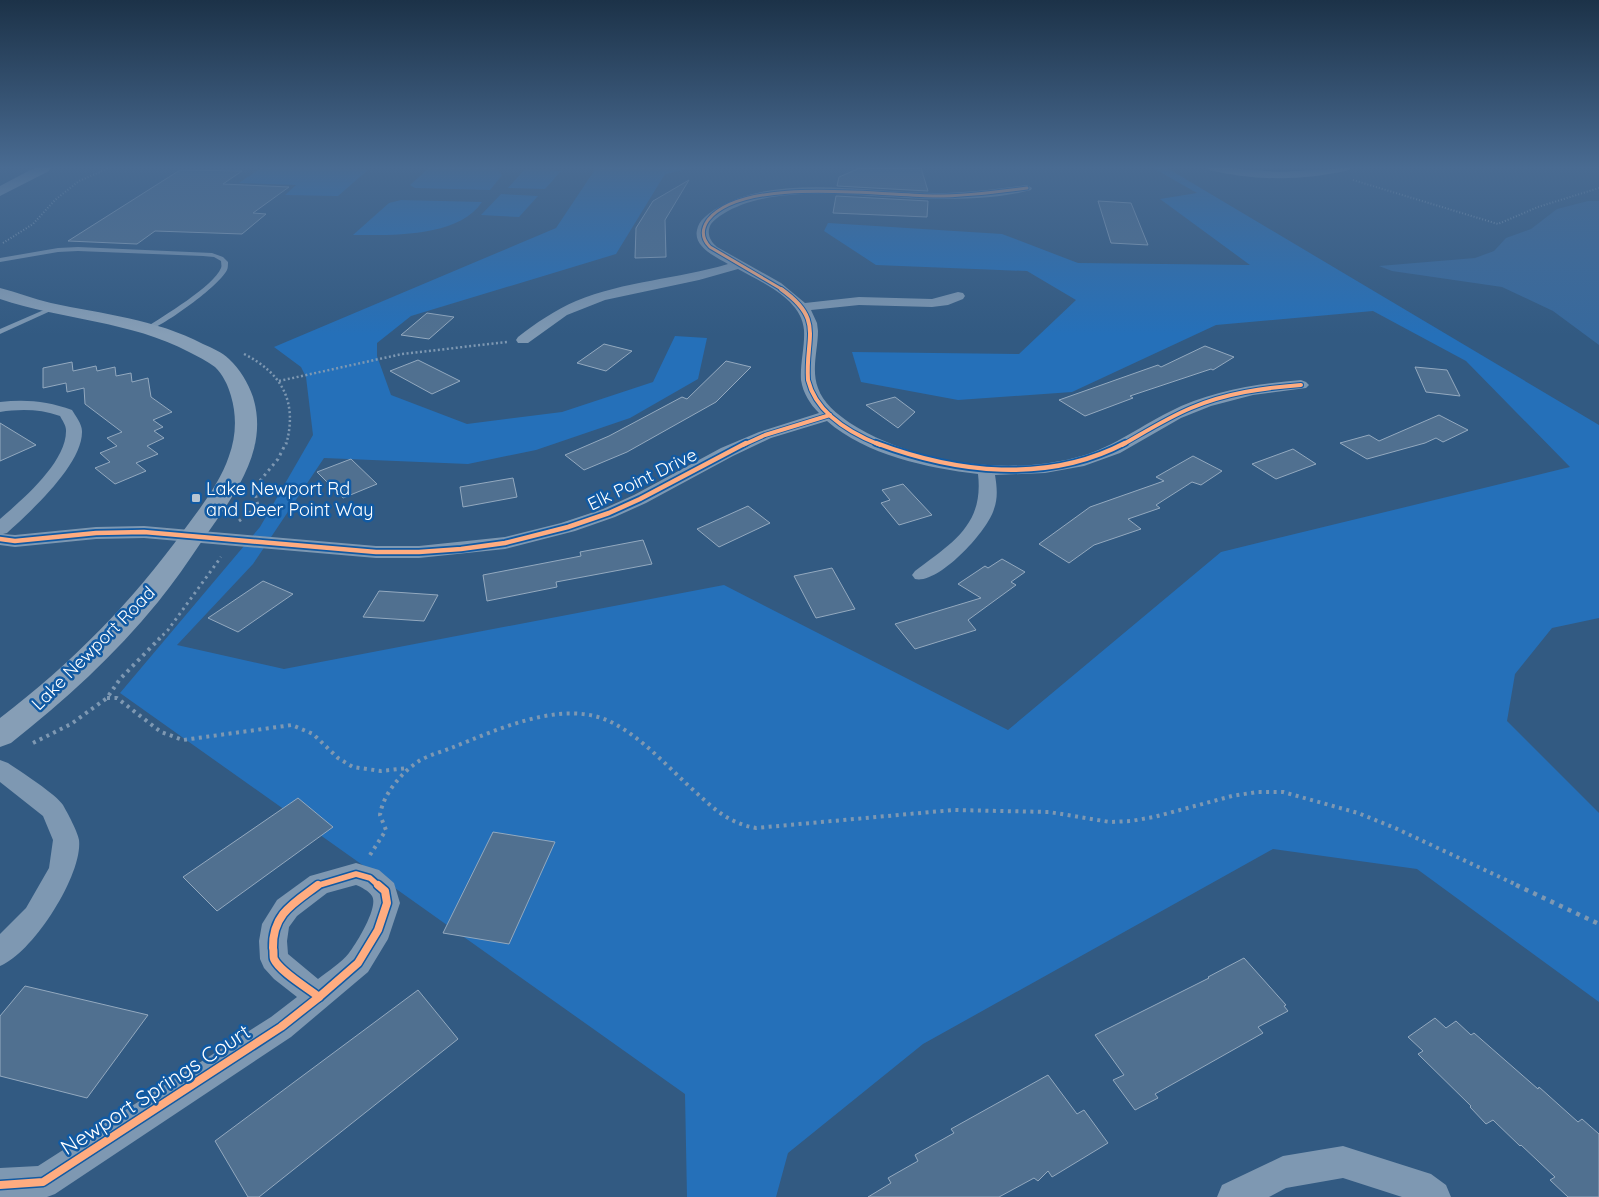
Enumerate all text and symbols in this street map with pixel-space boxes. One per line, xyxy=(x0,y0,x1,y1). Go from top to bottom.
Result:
street label: Elk Point Drive xyxy=(584,443,700,515)
place label: Lake Newport Rd and Deer Point Way xyxy=(206,477,373,521)
marker: Lake Newport Rd and Deer Point Way xyxy=(190,492,202,504)
street label: Lake Newport Road xyxy=(26,581,160,715)
street label: Newport Springs Court xyxy=(55,1018,255,1160)

